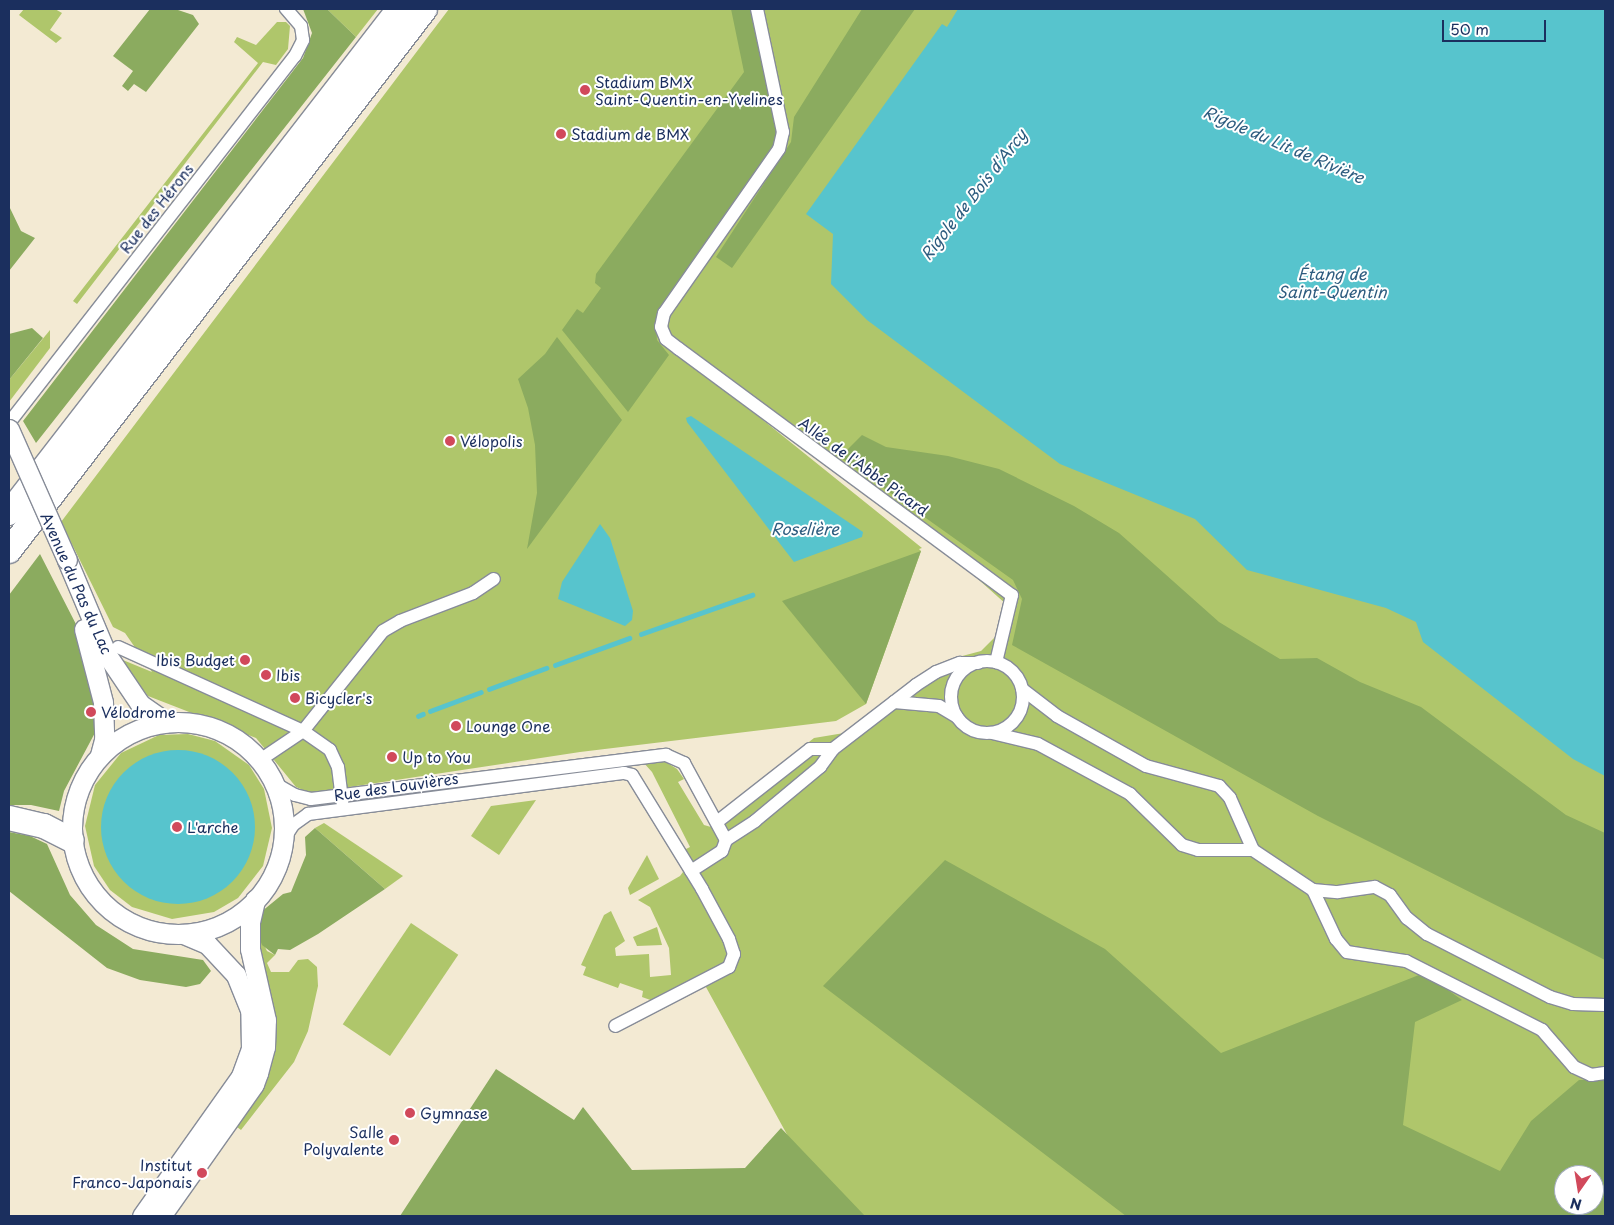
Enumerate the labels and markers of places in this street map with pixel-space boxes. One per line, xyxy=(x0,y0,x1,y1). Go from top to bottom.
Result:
place label: Stadium BMX Saint-Quentin-en-Yvelines xyxy=(595,72,783,107)
marker: Stadium BMX Saint-Quentin-en-Yvelines xyxy=(579,84,591,96)
place label: Stadium de BMX xyxy=(571,125,691,143)
marker: Stadium de BMX xyxy=(555,128,567,140)
place label: Vélopolis xyxy=(460,432,523,450)
marker: Vélopolis xyxy=(444,435,456,447)
place label: Ibis Budget xyxy=(155,651,235,669)
marker: Ibis Budget xyxy=(239,654,251,666)
place label: Ibis xyxy=(276,666,300,684)
marker: Ibis xyxy=(260,669,272,681)
place label: Bicycler's xyxy=(305,689,372,707)
marker: Bicycler's xyxy=(289,692,301,704)
place label: Vélodrome xyxy=(101,703,176,721)
marker: Vélodrome xyxy=(85,706,97,718)
place label: Lounge One xyxy=(466,717,551,735)
marker: Lounge One xyxy=(450,720,462,732)
place label: Up to You xyxy=(402,748,471,766)
marker: Up to You xyxy=(386,751,398,763)
place label: L'arche xyxy=(187,818,238,836)
marker: L'arche xyxy=(171,821,183,833)
place label: Gymnase xyxy=(420,1104,488,1122)
marker: Gymnase xyxy=(404,1107,416,1119)
place label: Salle Polyvalente xyxy=(303,1122,384,1157)
marker: Salle Polyvalente xyxy=(388,1134,400,1146)
place label: Institut Franco-Japonais xyxy=(72,1155,192,1190)
marker: Institut Franco-Japonais xyxy=(196,1167,208,1179)

